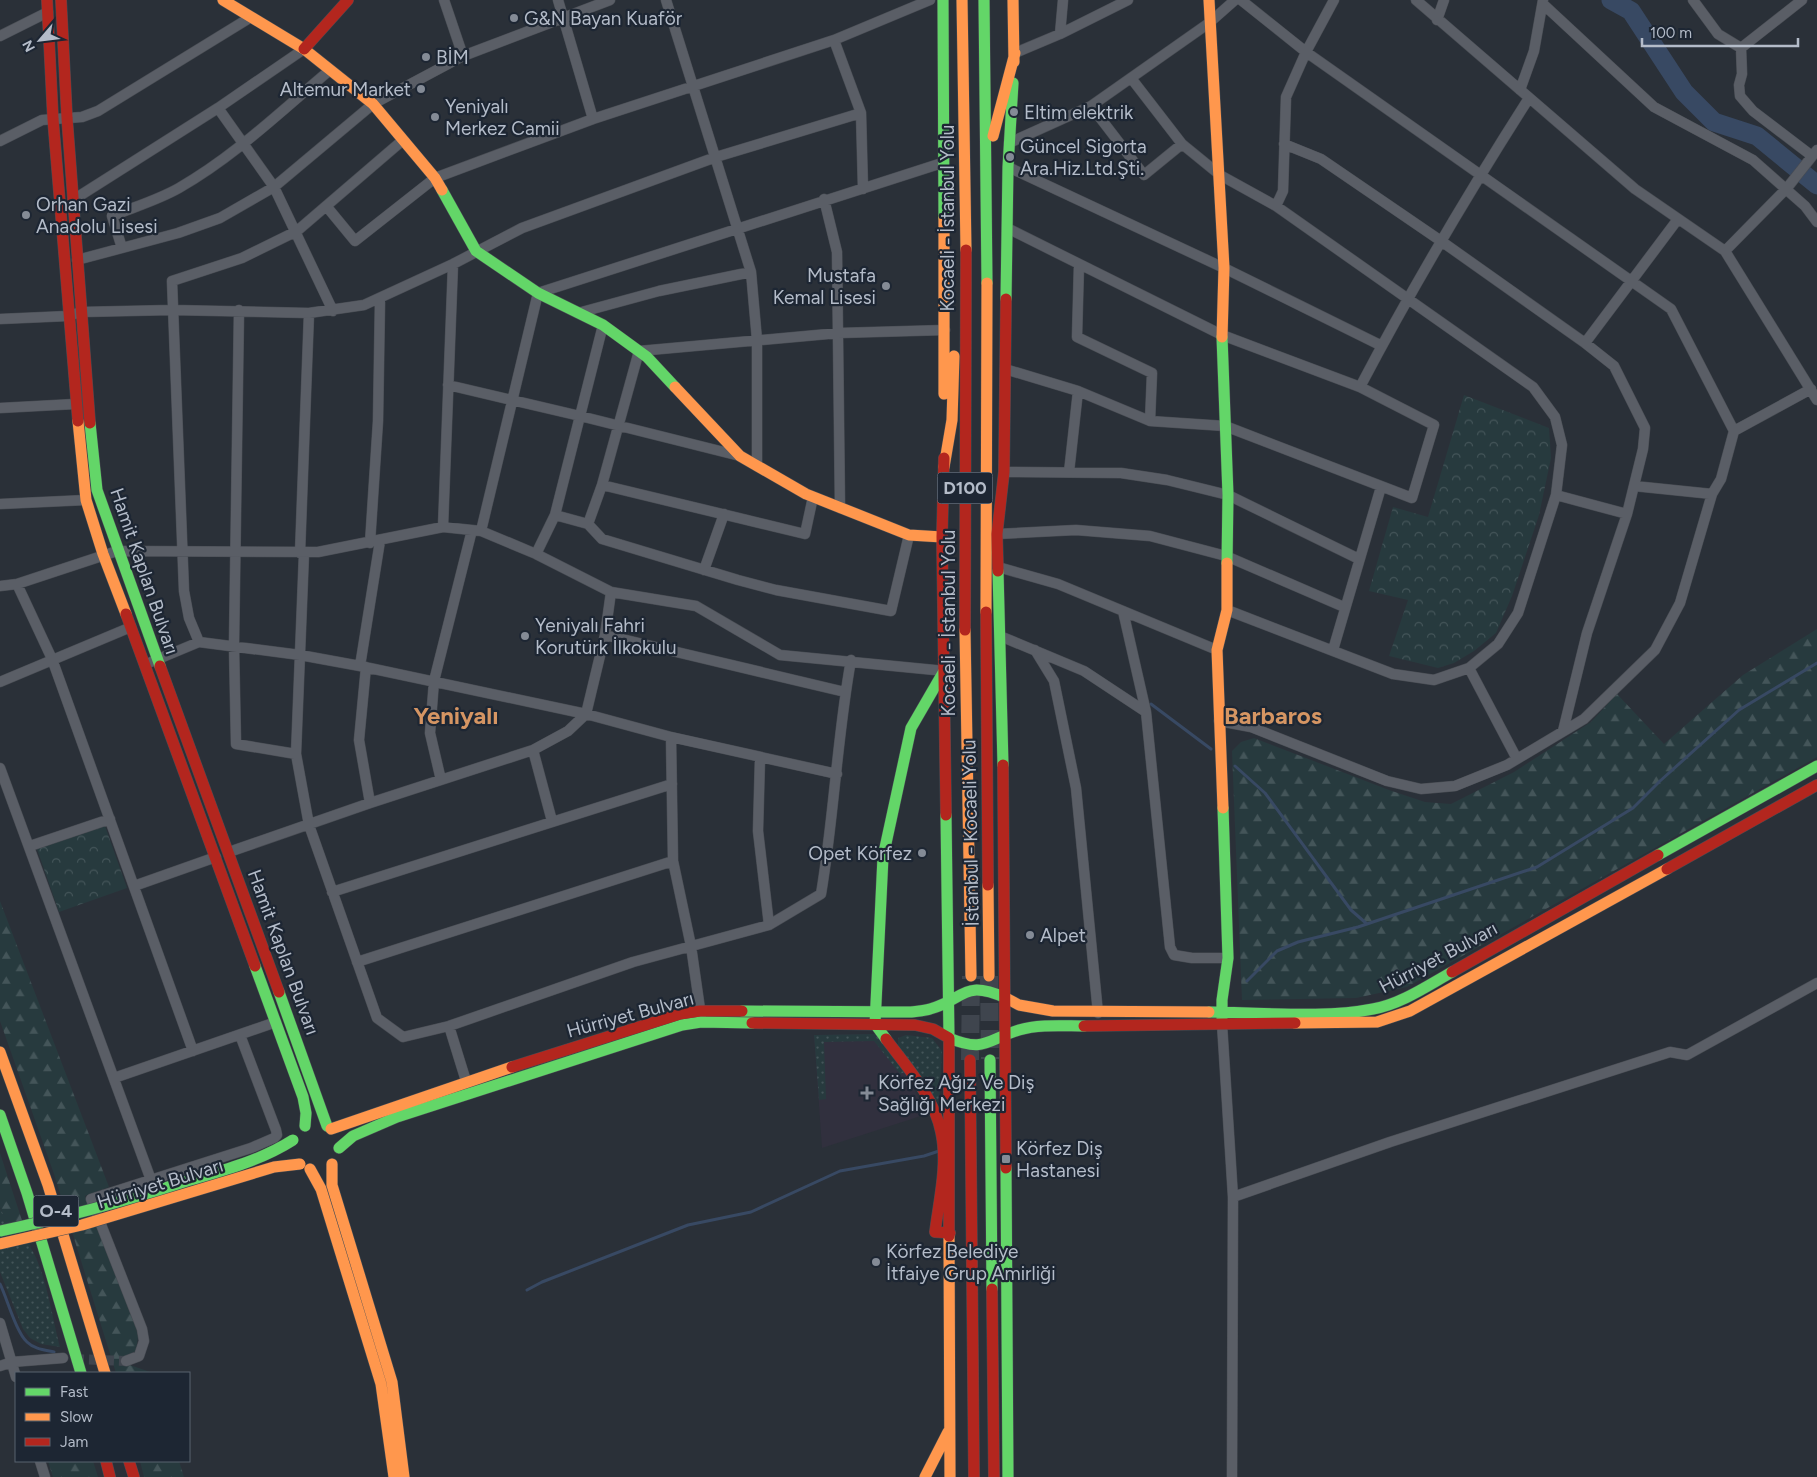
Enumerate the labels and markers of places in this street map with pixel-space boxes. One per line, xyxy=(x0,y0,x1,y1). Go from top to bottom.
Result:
place label: G&N Bayan Kuaför xyxy=(524,7,683,30)
marker: G&N Bayan Kuaför xyxy=(508,12,520,24)
place label: BİM xyxy=(436,46,469,69)
marker: BİM xyxy=(420,51,432,63)
place label: Altemur Market xyxy=(280,78,411,101)
marker: Altemur Market xyxy=(415,83,427,95)
place label: Yeniyalı Merkez Camii xyxy=(445,95,560,140)
place label: Eltim elektrik xyxy=(1024,101,1134,124)
marker: Eltim elektrik xyxy=(1008,106,1020,118)
marker: Yeniyalı Merkez Camii xyxy=(429,111,441,123)
place label: Güncel Sigorta Ara.Hiz.Ltd.Şti. xyxy=(1020,135,1147,180)
marker: Güncel Sigorta Ara.Hiz.Ltd.Şti. xyxy=(1004,151,1016,163)
place label: Orhan Gazi Anadolu Lisesi xyxy=(36,193,158,238)
marker: Orhan Gazi Anadolu Lisesi xyxy=(20,209,32,221)
place label: Mustafa Kemal Lisesi xyxy=(773,264,876,309)
marker: Mustafa Kemal Lisesi xyxy=(880,280,892,292)
place label: Yeniyalı Fahri Korutürk İlkokulu xyxy=(535,614,677,659)
marker: Yeniyalı Fahri Korutürk İlkokulu xyxy=(519,630,531,642)
place label: Opet Körfez xyxy=(808,842,912,865)
marker: Opet Körfez xyxy=(916,847,928,859)
place label: Alpet xyxy=(1040,924,1086,947)
marker: Alpet xyxy=(1024,929,1036,941)
place label: Körfez Ağız Ve Diş Sağlığı Merkezi xyxy=(878,1071,1034,1116)
marker: Körfez Ağız Ve Diş Sağlığı Merkezi xyxy=(860,1086,874,1100)
place label: Körfez Diş Hastanesi xyxy=(1016,1137,1103,1182)
marker: Körfez Diş Hastanesi xyxy=(1000,1153,1012,1165)
place label: Körfez Belediye İtfaiye Grup Amirliği xyxy=(886,1240,1056,1285)
marker: Körfez Belediye İtfaiye Grup Amirliği xyxy=(870,1256,882,1268)

